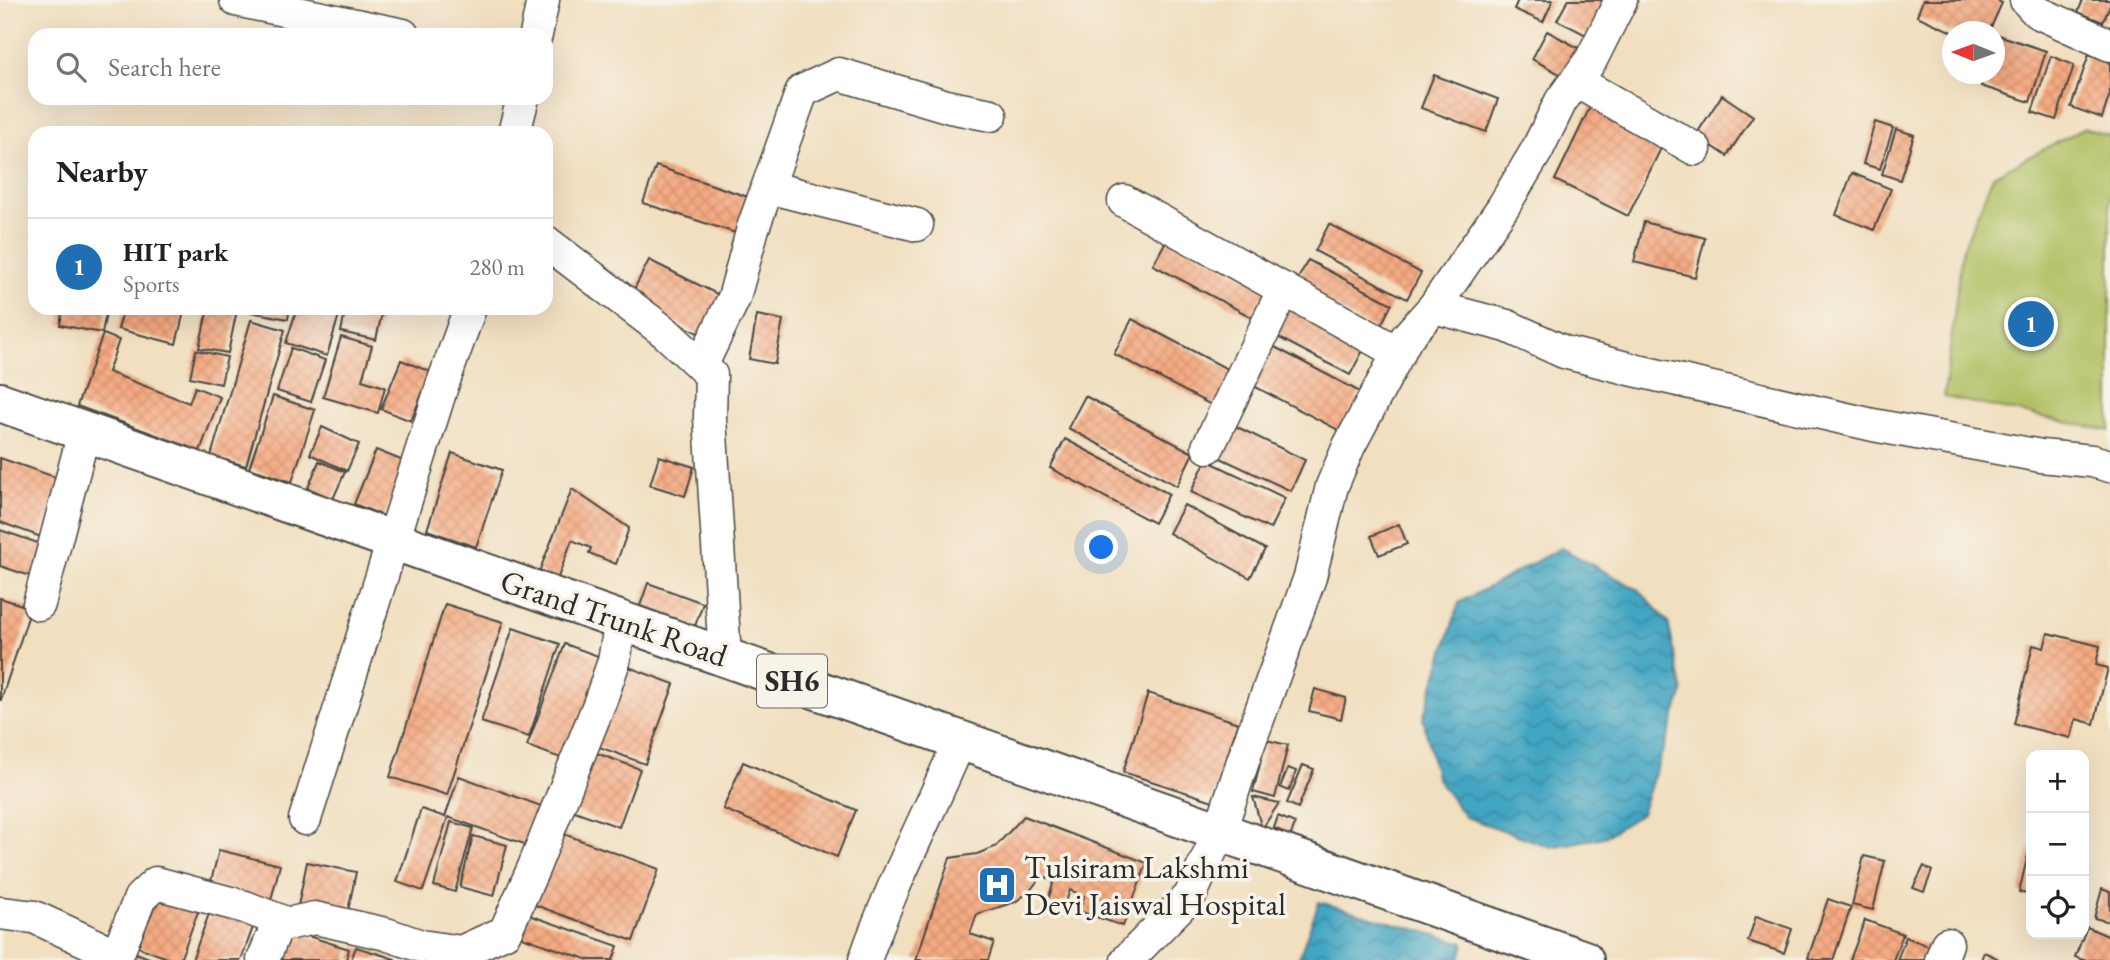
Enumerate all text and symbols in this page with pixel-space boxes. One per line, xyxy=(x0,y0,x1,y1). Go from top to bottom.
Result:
north arrow xyxy=(1942,21,2005,84)
search box xyxy=(28,28,553,105)
icon: search xyxy=(52,48,90,86)
text: Search here xyxy=(108,50,221,84)
text: Nearby xyxy=(56,152,148,191)
text: HIT park xyxy=(123,235,228,269)
text: 1 xyxy=(73,252,85,282)
text: 280 m xyxy=(469,252,525,282)
text: Sports xyxy=(123,269,179,299)
pin: 1 xyxy=(2008,298,2054,350)
your location xyxy=(1084,530,1118,564)
street label: Grand Trunk Road xyxy=(495,560,734,677)
road number: SH6 xyxy=(757,654,827,708)
map controls xyxy=(2026,750,2089,939)
button: + xyxy=(2026,750,2089,813)
button: − xyxy=(2026,813,2089,876)
place label: Tulsiram Lakshmi Devi Jaiswal Hospital xyxy=(1024,846,1286,925)
hospital icon: Tulsiram Lakshmi Devi Jaiswal Hospital xyxy=(976,864,1018,906)
button: locate xyxy=(2026,876,2089,939)

